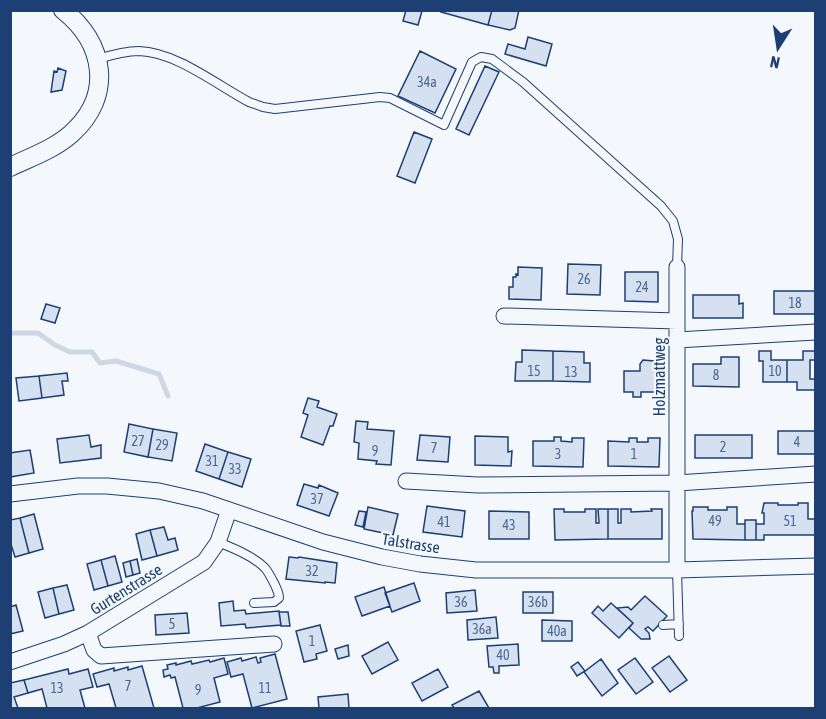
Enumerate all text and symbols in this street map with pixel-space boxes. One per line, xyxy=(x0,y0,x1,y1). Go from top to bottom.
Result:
north arrow xyxy=(748,18,808,78)
text: N xyxy=(768,53,781,72)
house number: 34a xyxy=(417,74,437,90)
house number: 26 xyxy=(577,271,591,287)
house number: 24 xyxy=(635,279,649,295)
house number: 18 xyxy=(788,295,802,311)
street label: Holzmattweg xyxy=(650,338,669,416)
house number: 15 xyxy=(527,363,541,379)
house number: 10 xyxy=(768,363,782,379)
house number: 13 xyxy=(564,364,578,380)
house number: 8 xyxy=(713,367,720,383)
house number: 27 xyxy=(131,433,145,449)
house number: 4 xyxy=(794,434,801,450)
house number: 29 xyxy=(155,437,169,453)
house number: 2 xyxy=(720,439,726,455)
house number: 7 xyxy=(431,440,437,456)
house number: 9 xyxy=(372,443,378,459)
house number: 3 xyxy=(555,446,561,462)
house number: 1 xyxy=(631,446,637,462)
house number: 31 xyxy=(205,453,219,469)
house number: 33 xyxy=(228,461,242,477)
house number: 37 xyxy=(310,491,324,507)
house number: 49 xyxy=(708,513,722,529)
house number: 51 xyxy=(783,513,797,529)
house number: 41 xyxy=(437,514,451,530)
house number: 43 xyxy=(502,517,516,533)
street label: Talstrasse xyxy=(381,530,441,556)
street label: Gurtenstrasse xyxy=(87,560,165,618)
house number: 32 xyxy=(305,563,319,579)
house number: 36 xyxy=(454,594,468,610)
house number: 36b xyxy=(528,594,548,610)
house number: 5 xyxy=(169,616,175,632)
house number: 36a xyxy=(472,621,492,637)
house number: 40a xyxy=(547,623,567,639)
house number: 1 xyxy=(309,633,315,649)
house number: 40 xyxy=(496,647,510,663)
house number: 7 xyxy=(125,678,131,694)
house number: 13 xyxy=(50,680,64,696)
house number: 11 xyxy=(258,680,272,696)
house number: 9 xyxy=(195,682,201,698)

